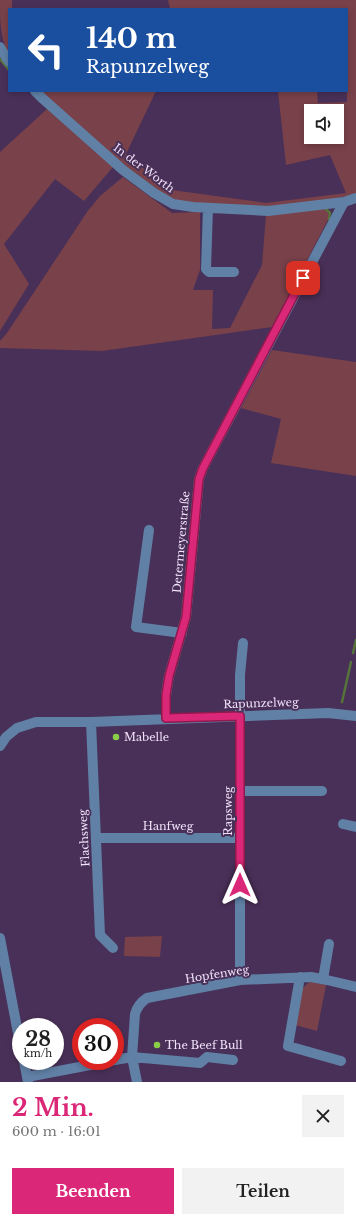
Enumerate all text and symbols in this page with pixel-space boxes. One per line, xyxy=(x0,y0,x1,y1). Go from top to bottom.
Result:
text: 140 m xyxy=(86,21,176,56)
icon: left xyxy=(20,24,72,76)
text: Rapunzelweg xyxy=(86,56,209,78)
map controls xyxy=(304,104,344,144)
button: sound xyxy=(304,104,344,144)
street label: In der Worth xyxy=(111,140,178,196)
pin xyxy=(286,261,320,295)
icon: arrive xyxy=(292,267,314,289)
street label: Determeyerstraße xyxy=(170,490,192,594)
street label: Rapunzelweg xyxy=(223,695,299,711)
place label: Mabelle xyxy=(124,730,169,744)
marker: Mabelle xyxy=(111,732,121,742)
street label: Rapsweg xyxy=(221,786,235,836)
street label: Flachsweg xyxy=(75,809,92,867)
street label: Hanfweg xyxy=(143,819,194,833)
position arrow xyxy=(219,864,261,906)
street label: Hopfenweg xyxy=(184,962,250,986)
speed limit sign: 30 xyxy=(72,1018,124,1070)
text: 28 xyxy=(25,1027,51,1051)
place label: The Beef Bull xyxy=(165,1038,243,1052)
marker: The Beef Bull xyxy=(152,1040,162,1050)
text: km/h xyxy=(24,1047,52,1060)
text: 2 Min. xyxy=(12,1093,94,1122)
button: close xyxy=(302,1095,344,1137)
text: 600 m · 16:01 xyxy=(12,1123,101,1140)
button: Beenden xyxy=(12,1168,174,1214)
button: Teilen xyxy=(182,1168,344,1214)

